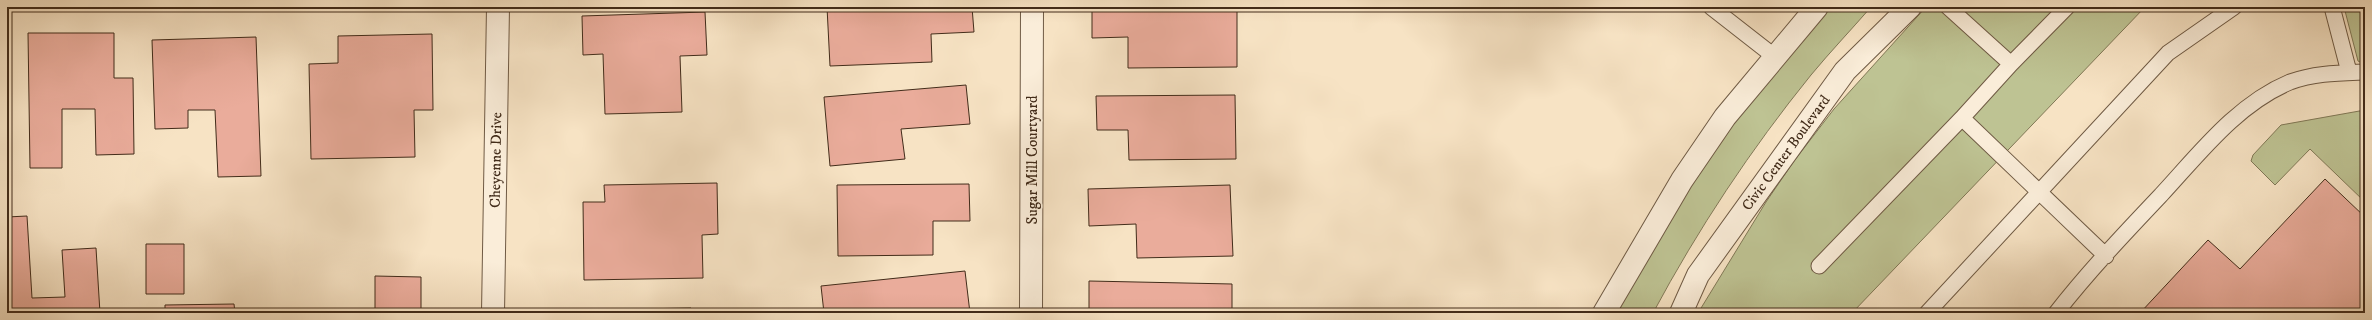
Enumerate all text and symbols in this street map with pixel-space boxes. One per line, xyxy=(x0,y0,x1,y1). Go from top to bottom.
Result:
street label: Civic Center Boulevard xyxy=(1738,91,1835,215)
street label: Sugar Mill Courtyard xyxy=(1023,95,1042,224)
street label: Cheyenne Drive xyxy=(486,112,506,208)

